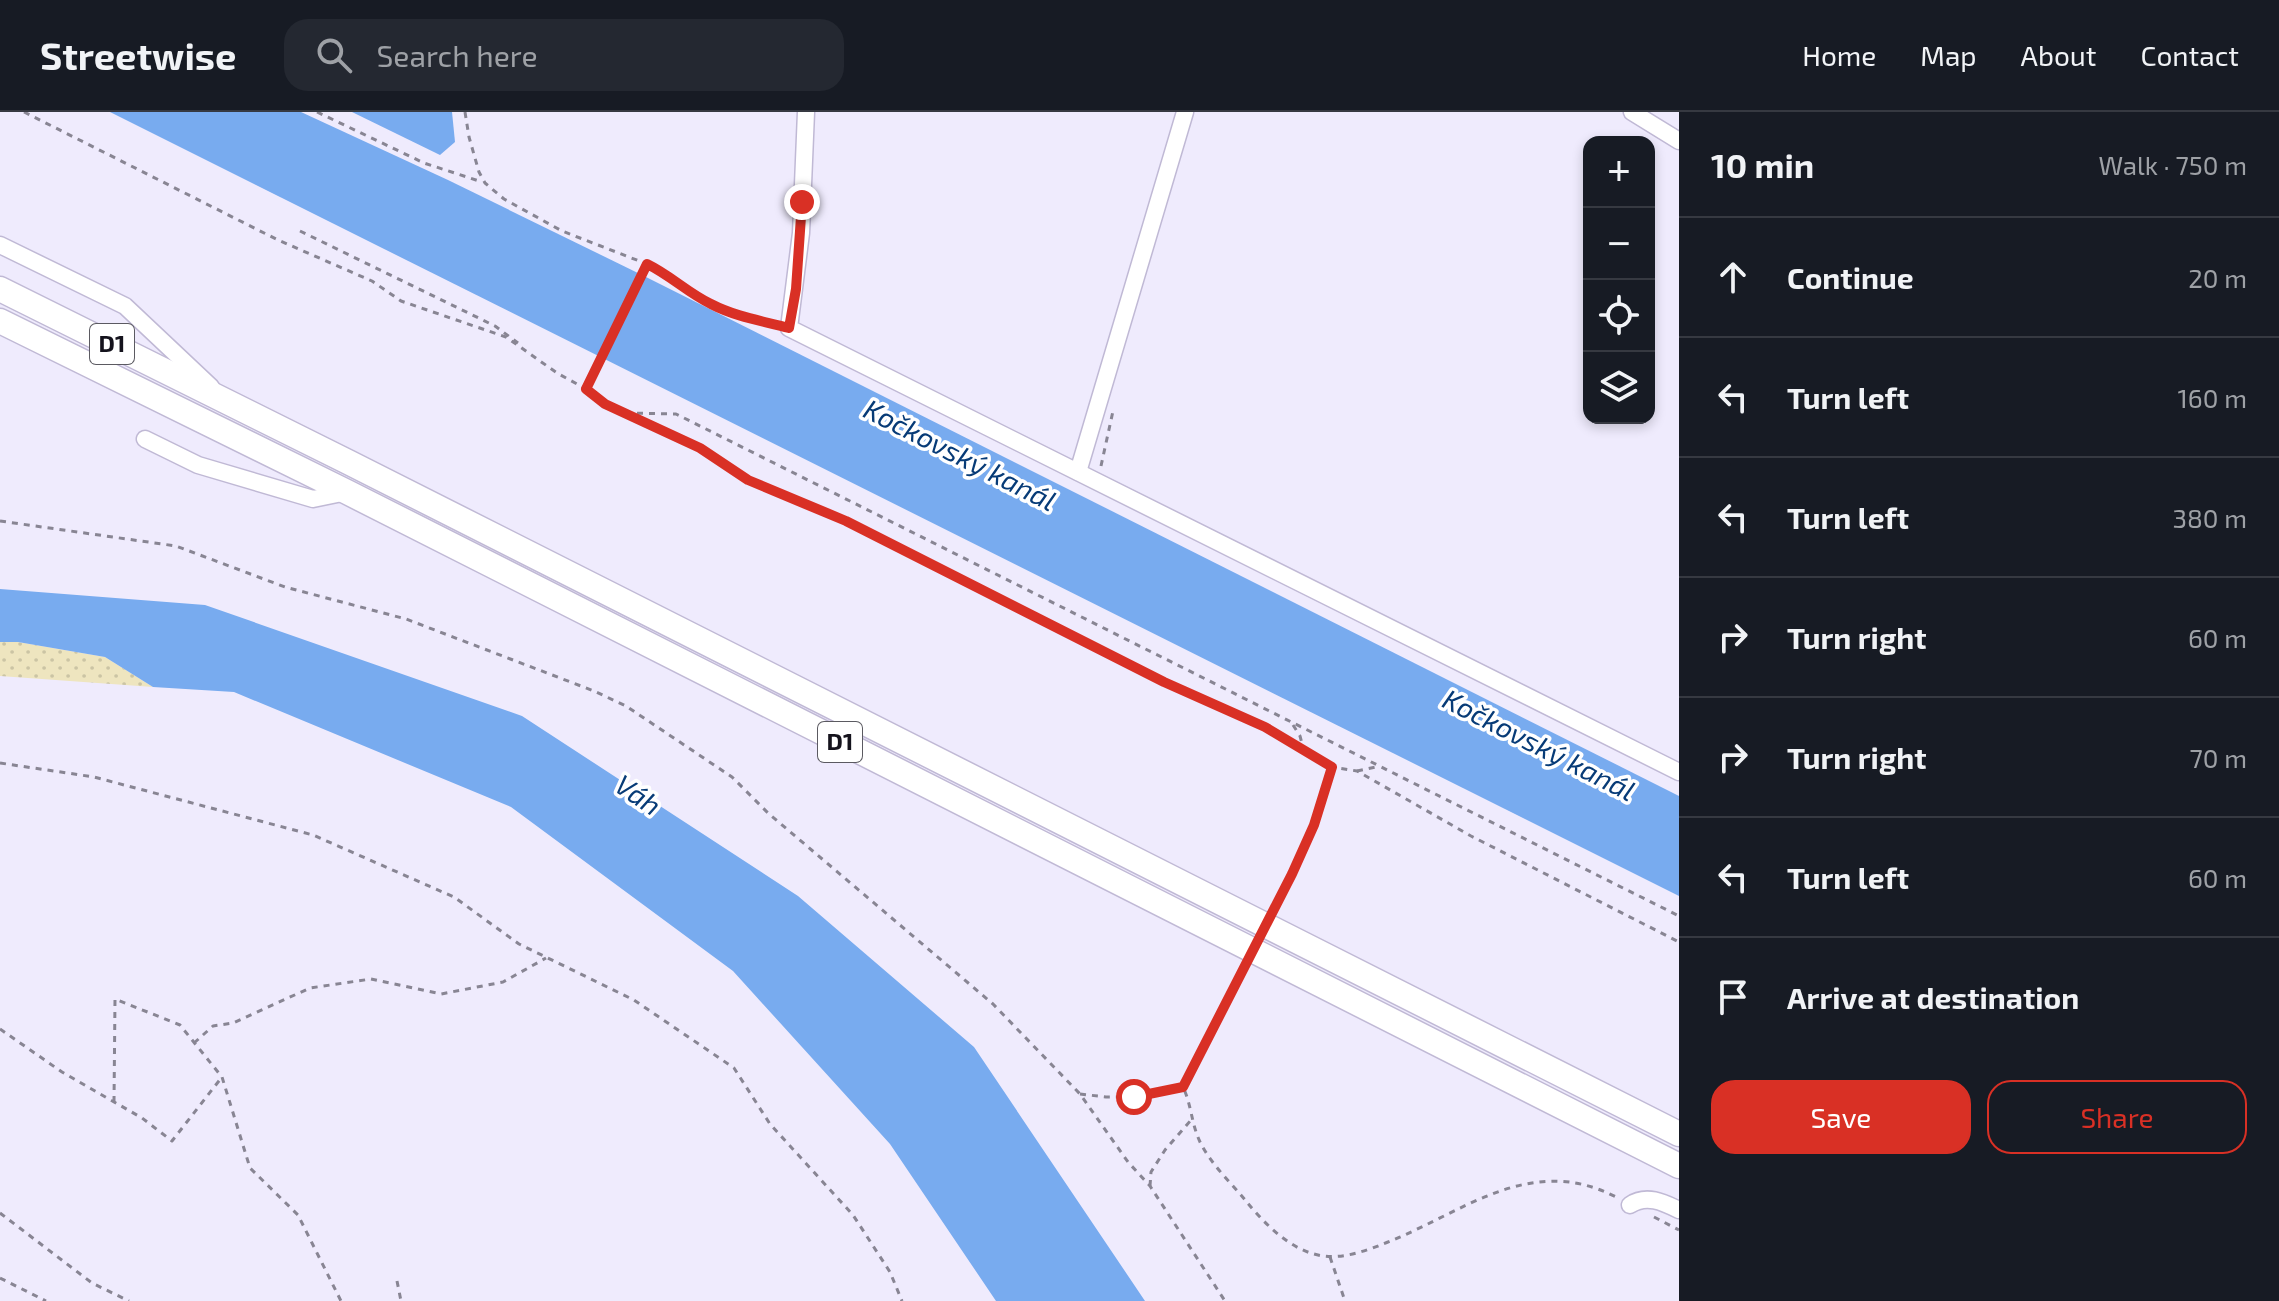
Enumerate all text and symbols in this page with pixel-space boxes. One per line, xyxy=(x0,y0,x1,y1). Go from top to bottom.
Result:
search box xyxy=(284,19,844,91)
text: Streetwise xyxy=(40,32,236,78)
icon: search xyxy=(312,33,356,77)
text: Search here xyxy=(376,37,538,73)
text: Home xyxy=(1802,38,1876,72)
text: Map xyxy=(1920,38,1977,72)
text: About xyxy=(2021,38,2096,72)
text: Contact xyxy=(2140,38,2239,72)
map controls xyxy=(1583,136,1655,424)
button: + xyxy=(1583,136,1655,208)
text: 10 min xyxy=(1711,144,1814,185)
text: Walk · 750 m xyxy=(2098,149,2247,180)
route end xyxy=(784,184,820,220)
button: − xyxy=(1583,208,1655,280)
icon: ahead xyxy=(1711,255,1755,299)
text: Continue xyxy=(1787,259,1914,295)
text: 20 m xyxy=(2188,262,2247,293)
button: locate xyxy=(1583,280,1655,352)
road number: D1 xyxy=(90,324,134,364)
button: layers xyxy=(1583,352,1655,424)
icon: left xyxy=(1711,375,1755,419)
text: Turn left xyxy=(1787,379,1909,415)
text: 160 m xyxy=(2178,382,2247,413)
water label: Kočkovský kanál xyxy=(859,391,1062,517)
icon: left xyxy=(1711,495,1755,539)
text: Turn left xyxy=(1787,499,1909,535)
text: 380 m xyxy=(2173,502,2247,533)
icon: right xyxy=(1711,615,1755,659)
text: Turn right xyxy=(1787,619,1927,655)
text: 60 m xyxy=(2188,622,2247,653)
water label: Kočkovský kanál xyxy=(1438,681,1641,807)
road number: D1 xyxy=(818,722,862,762)
icon: right xyxy=(1711,735,1755,779)
text: Turn right xyxy=(1787,739,1927,775)
text: 70 m xyxy=(2189,742,2247,773)
water label: Váh xyxy=(609,767,668,822)
icon: left xyxy=(1711,855,1755,899)
text: Turn left xyxy=(1787,859,1909,895)
text: 60 m xyxy=(2188,862,2247,893)
icon: arrive xyxy=(1711,975,1755,1019)
text: Arrive at destination xyxy=(1787,979,2079,1015)
route start xyxy=(1116,1079,1152,1115)
button: Save xyxy=(1711,1080,1971,1154)
button: Share xyxy=(1987,1080,2247,1154)

